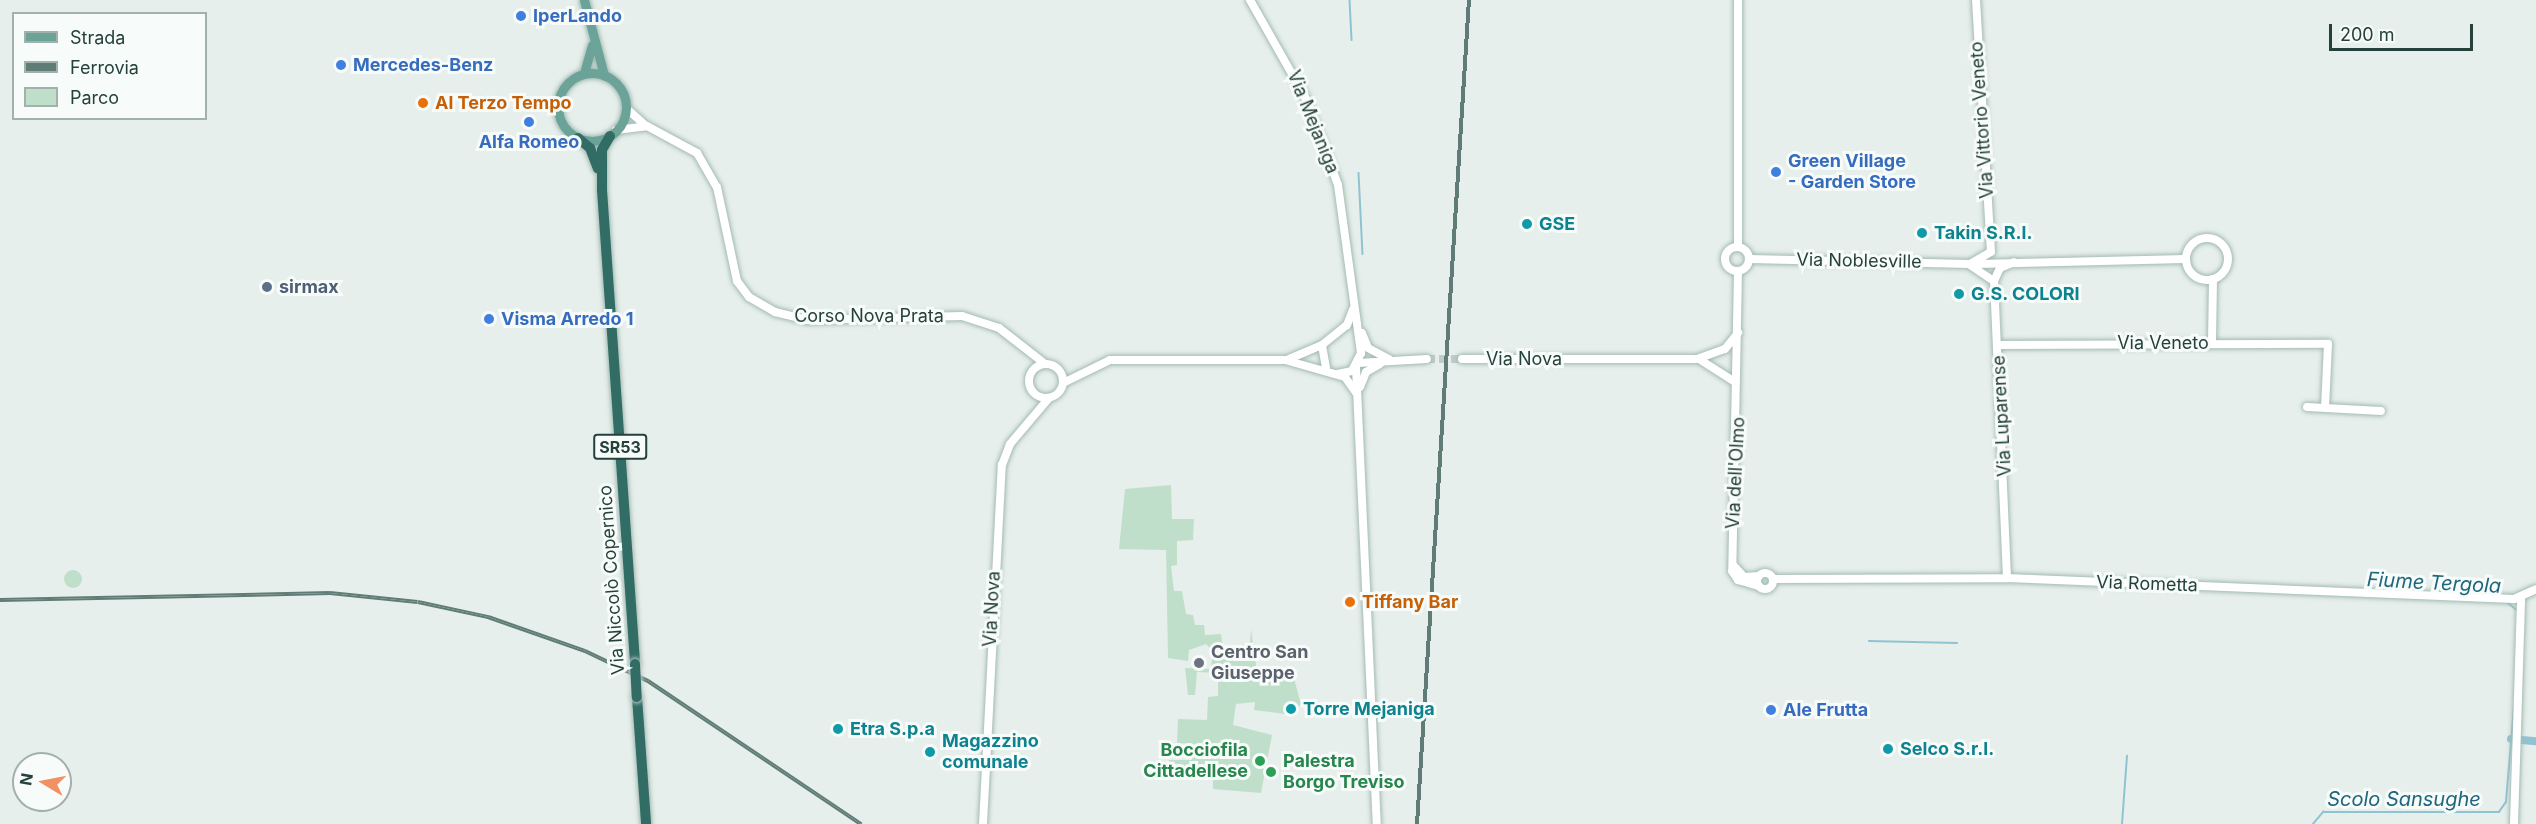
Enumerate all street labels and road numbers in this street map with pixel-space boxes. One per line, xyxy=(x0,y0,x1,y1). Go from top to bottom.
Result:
street label: Via Vittorio Veneto xyxy=(1966,41,1998,199)
street label: Via Mejaniga xyxy=(1283,67,1343,177)
street label: Via Noblesville xyxy=(1796,249,1922,273)
street label: Corso Nova Prata xyxy=(794,305,944,327)
street label: Via Veneto xyxy=(2117,332,2209,354)
street label: Via Nova xyxy=(1486,348,1562,370)
street label: Via Luparense xyxy=(1988,355,2016,477)
street label: Via dell'Olmo xyxy=(1722,416,1750,530)
road number: SR53 xyxy=(593,434,647,460)
street label: Via Niccolò Copernico xyxy=(595,484,629,676)
street label: Via Nova xyxy=(979,570,1005,648)
street label: Via Rometta xyxy=(2096,571,2198,597)

